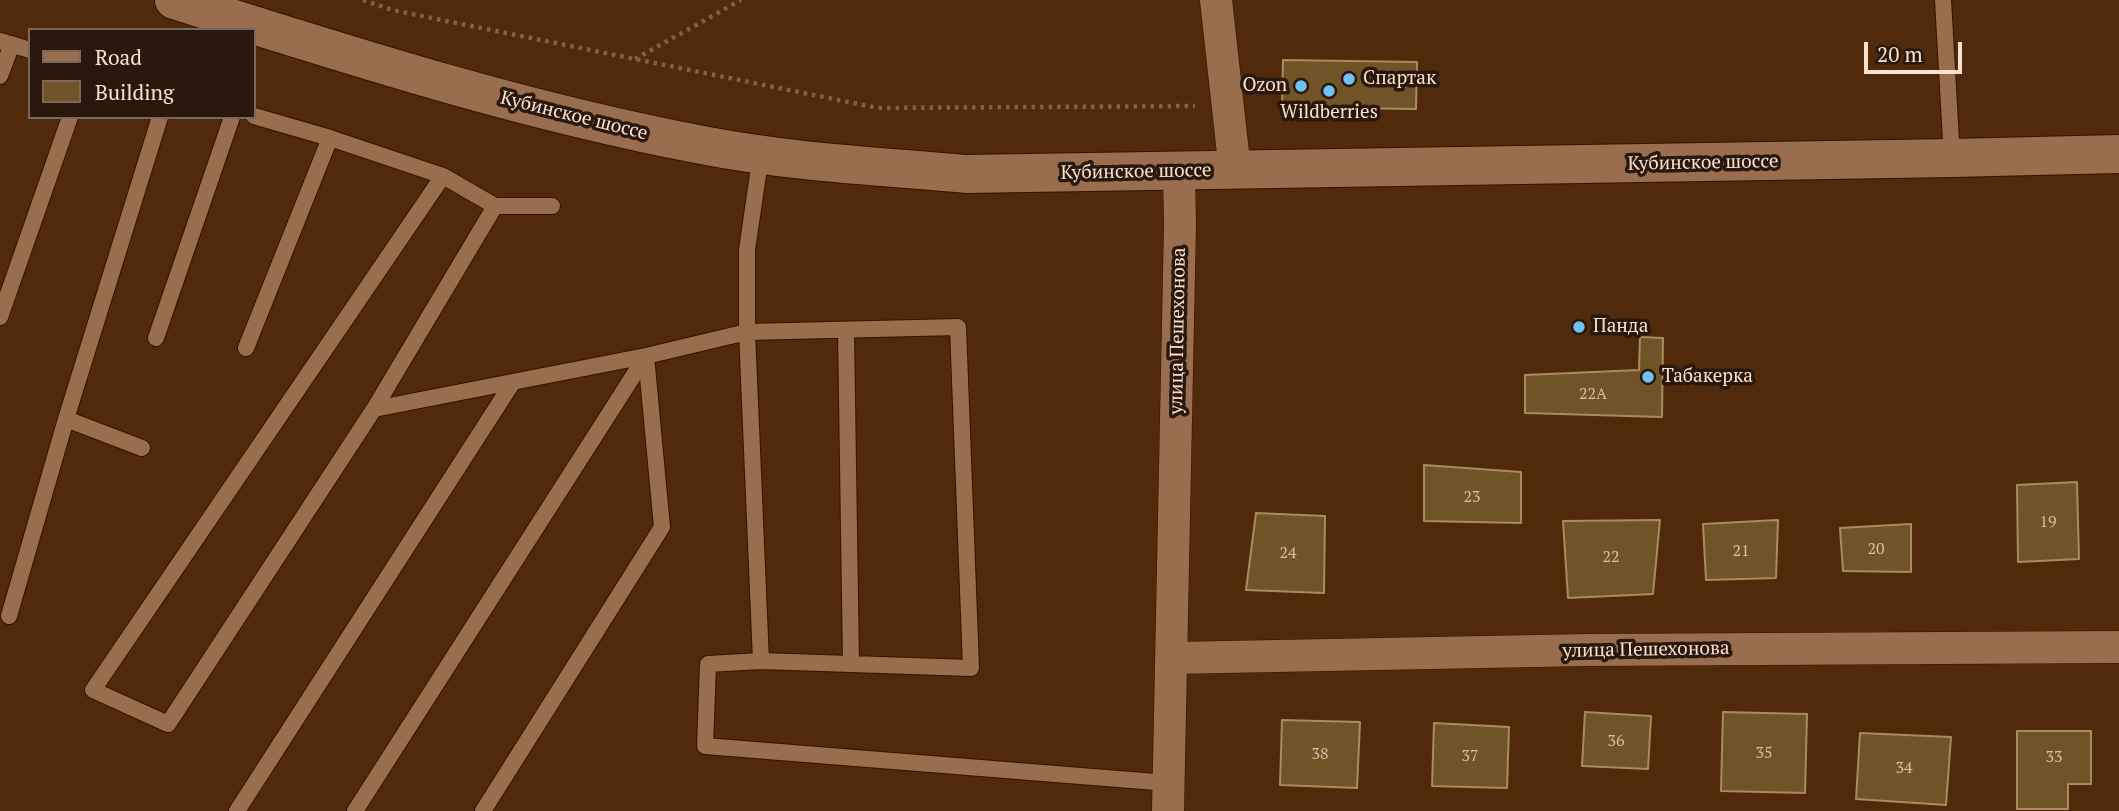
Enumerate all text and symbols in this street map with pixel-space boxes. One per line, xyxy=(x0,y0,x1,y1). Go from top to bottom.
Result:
legend xyxy=(28,28,256,119)
scale bar xyxy=(1867,28,1965,72)
text: 20 m xyxy=(1877,40,1923,68)
text: Road xyxy=(95,43,142,71)
place label: Спартак xyxy=(1363,68,1436,90)
marker: Спартак xyxy=(1341,71,1357,87)
place label: Ozon xyxy=(1242,75,1287,97)
text: Building xyxy=(95,78,174,106)
marker: Ozon xyxy=(1293,78,1309,94)
marker: Wildberries xyxy=(1321,83,1337,99)
street label: Кубинское шоссе xyxy=(498,87,650,145)
place label: Wildberries xyxy=(1280,102,1378,124)
street label: Кубинское шоссе xyxy=(1627,150,1779,176)
street label: Кубинское шоссе xyxy=(1060,159,1212,185)
street label: улица Пешехонова xyxy=(1165,247,1191,415)
place label: Панда xyxy=(1593,316,1648,338)
marker: Панда xyxy=(1571,319,1587,335)
place label: Табакерка xyxy=(1662,366,1753,388)
marker: Табакерка xyxy=(1640,369,1656,385)
house number: 22А xyxy=(1579,384,1607,404)
house number: 23 xyxy=(1463,487,1481,507)
house number: 19 xyxy=(2039,512,2057,532)
house number: 20 xyxy=(1867,539,1885,559)
house number: 21 xyxy=(1732,541,1750,561)
house number: 24 xyxy=(1279,543,1297,563)
house number: 22 xyxy=(1602,547,1620,567)
street label: улица Пешехонова xyxy=(1562,637,1730,663)
house number: 36 xyxy=(1607,731,1625,751)
house number: 35 xyxy=(1755,743,1773,763)
house number: 38 xyxy=(1311,744,1329,764)
house number: 37 xyxy=(1461,746,1479,766)
house number: 33 xyxy=(2045,747,2063,767)
house number: 34 xyxy=(1895,758,1913,778)

